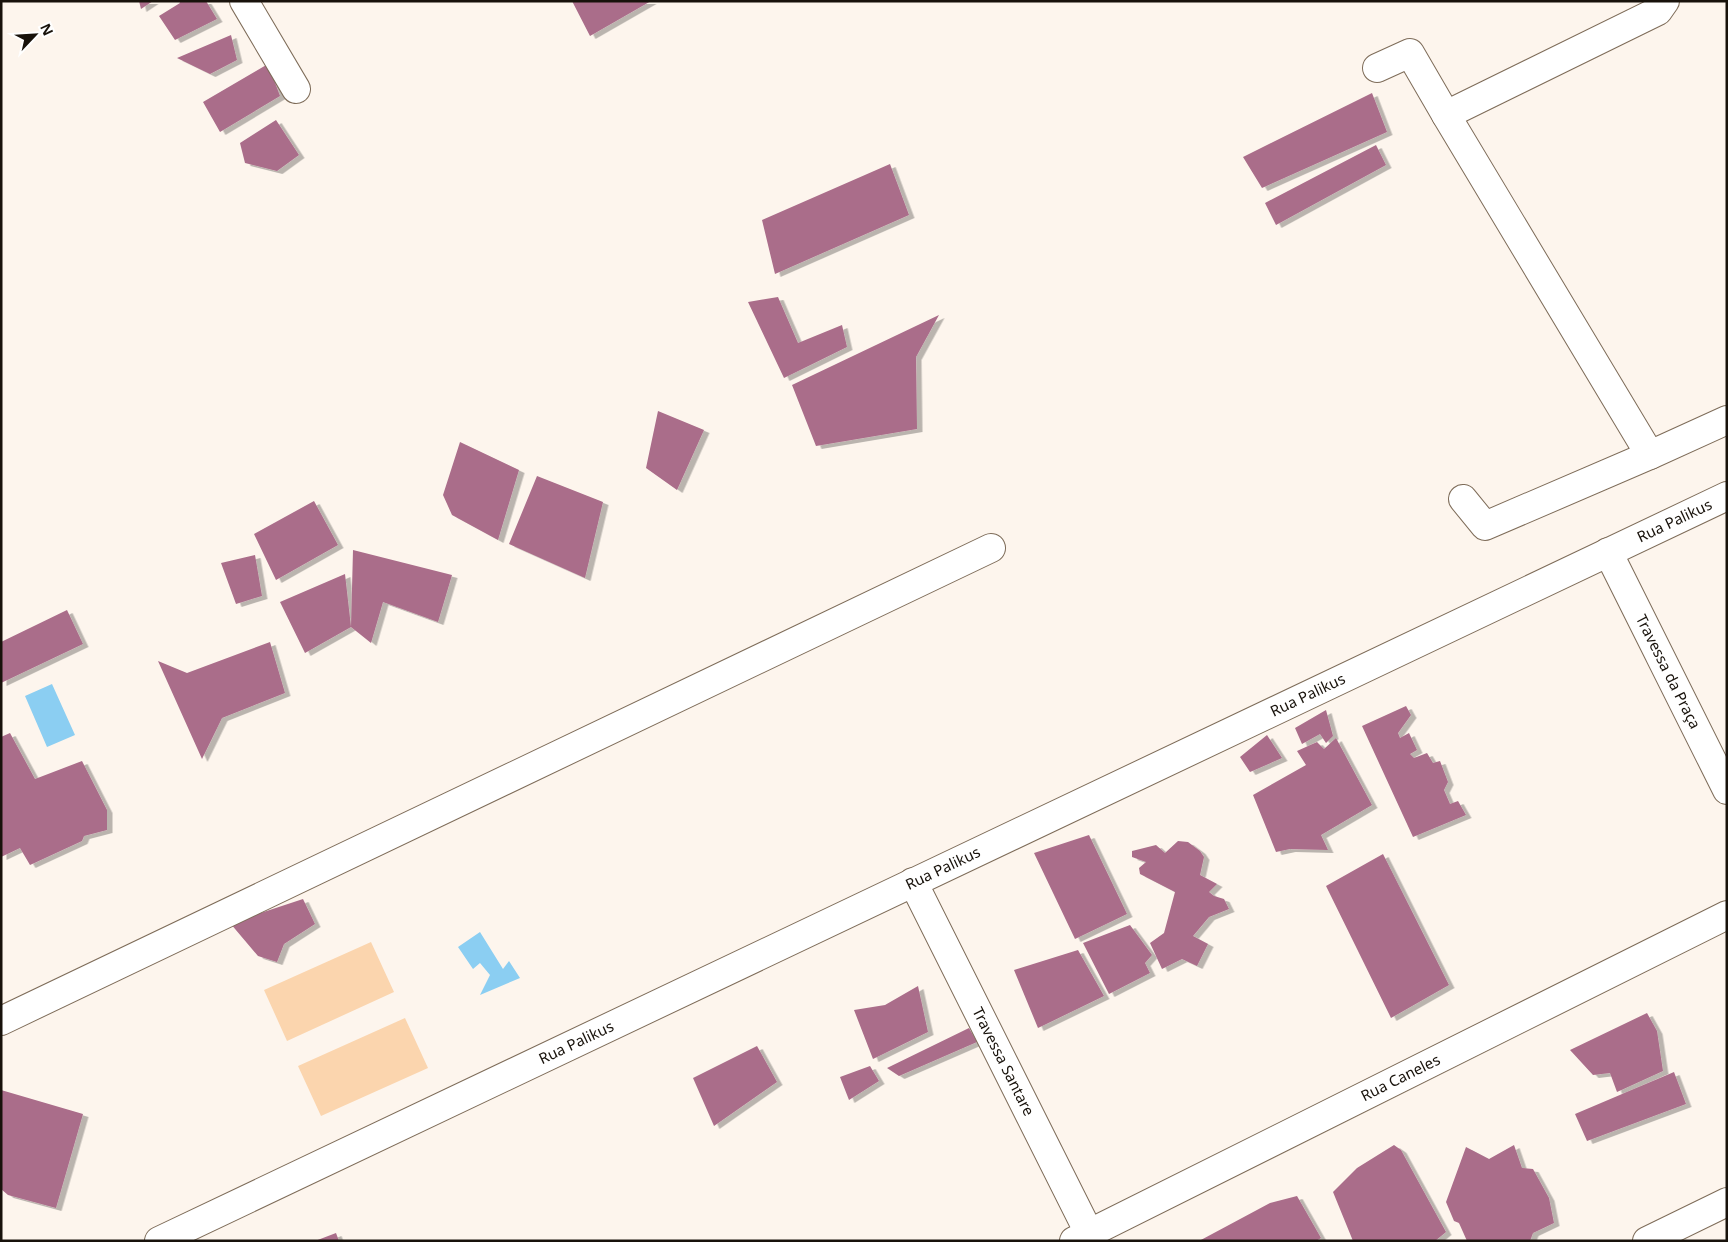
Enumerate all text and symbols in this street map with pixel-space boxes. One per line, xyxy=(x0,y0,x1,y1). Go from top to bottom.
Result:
north arrow xyxy=(10,10,60,60)
text: N xyxy=(36,20,58,38)
street label: Rua Palikus xyxy=(1633,494,1715,546)
street label: Travessa da Praça xyxy=(1632,611,1706,732)
street label: Rua Palikus xyxy=(1267,668,1348,721)
street label: Rua Palikus xyxy=(902,841,983,894)
street label: Travessa Santare xyxy=(968,1004,1040,1119)
street label: Rua Palikus xyxy=(535,1015,617,1068)
street label: Rua Caneles xyxy=(1357,1049,1443,1105)

